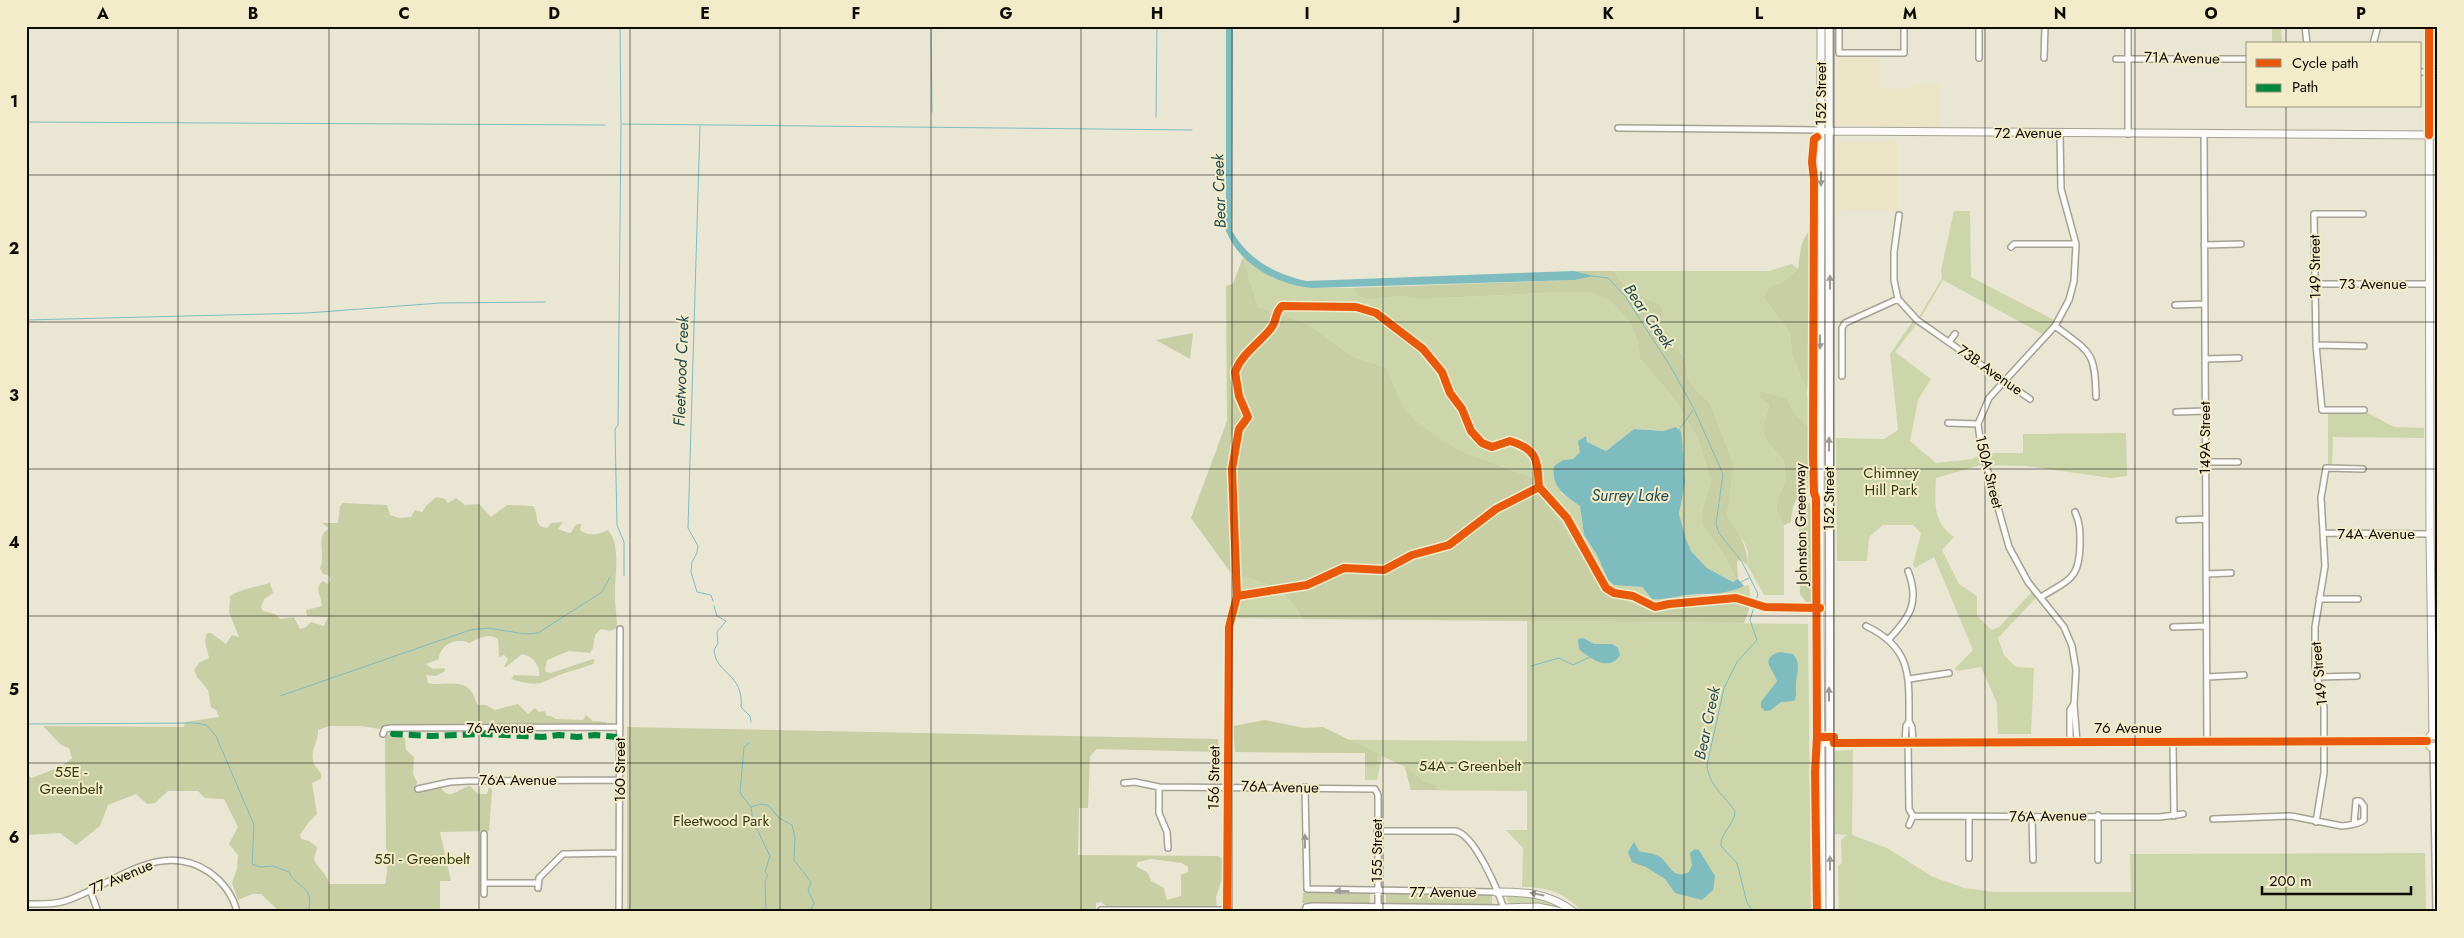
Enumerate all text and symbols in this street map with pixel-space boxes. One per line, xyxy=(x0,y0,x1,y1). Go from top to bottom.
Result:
text: A xyxy=(96,2,109,25)
text: B xyxy=(248,2,258,25)
text: C xyxy=(398,2,410,25)
text: D xyxy=(548,2,560,25)
text: E xyxy=(700,2,710,25)
text: F xyxy=(852,2,860,25)
text: G xyxy=(999,2,1013,25)
text: H xyxy=(1151,2,1163,25)
text: I xyxy=(1304,2,1310,25)
text: J xyxy=(1452,2,1461,25)
text: K xyxy=(1602,2,1614,25)
text: L xyxy=(1755,2,1764,25)
text: M xyxy=(1903,2,1917,25)
text: N xyxy=(2054,2,2066,25)
text: O xyxy=(2204,2,2218,25)
text: P xyxy=(2356,2,2366,25)
legend xyxy=(2246,42,2422,108)
street label: 71A Avenue xyxy=(2144,46,2220,70)
text: Cycle path xyxy=(2292,52,2359,74)
street label: 152 Street xyxy=(1810,62,1832,126)
text: Path xyxy=(2292,76,2318,98)
text: 1 xyxy=(10,90,18,113)
street label: 72 Avenue xyxy=(1994,122,2062,144)
water label: Bear Creek xyxy=(1206,152,1232,228)
one-way arrow xyxy=(1817,171,1825,187)
street label: 149 Street xyxy=(2303,234,2327,299)
text: 2 xyxy=(9,237,19,260)
one-way arrow xyxy=(1826,273,1834,289)
street label: 73 Avenue xyxy=(2339,273,2407,295)
water label: Bear Creek xyxy=(1618,279,1680,354)
water label: Fleetwood Creek xyxy=(668,314,694,427)
one-way arrow xyxy=(1816,334,1824,350)
street label: 73B Avenue xyxy=(1953,339,2028,401)
text: 3 xyxy=(9,384,19,407)
street label: 149A Street xyxy=(2194,401,2216,475)
street label: 150A Street xyxy=(1969,433,2009,511)
one-way arrow xyxy=(1825,436,1833,452)
park label: Chimney Hill Park xyxy=(1863,462,1919,501)
street label: Johnston Greenway xyxy=(1789,463,1813,587)
street label: 152 Street xyxy=(1818,467,1840,531)
water label: Surrey Lake xyxy=(1592,484,1668,507)
street label: 74A Avenue xyxy=(2337,523,2415,545)
text: 4 xyxy=(8,531,20,554)
street label: 149 Street xyxy=(2305,640,2333,707)
text: 5 xyxy=(9,678,19,701)
water label: Bear Creek xyxy=(1688,683,1726,762)
one-way arrow xyxy=(1825,686,1833,702)
street label: 76 Avenue xyxy=(466,717,534,739)
street label: 76 Avenue xyxy=(2094,717,2162,739)
street label: 160 Street xyxy=(609,737,631,802)
street label: 156 Street xyxy=(1202,745,1226,810)
park label: 54A - Greenbelt xyxy=(1419,755,1522,777)
park label: 55E - Greenbelt xyxy=(39,761,103,800)
street label: 76A Avenue xyxy=(479,769,557,791)
street label: 76A Avenue xyxy=(1241,775,1319,799)
street label: 76A Avenue xyxy=(2009,804,2087,828)
park label: Fleetwood Park xyxy=(673,810,769,832)
street label: 155 Street xyxy=(1366,819,1388,883)
text: 6 xyxy=(9,826,19,849)
one-way arrow xyxy=(1301,832,1309,848)
park label: 55I - Greenbelt xyxy=(374,848,470,870)
street label: 77 Avenue xyxy=(86,854,156,900)
one-way arrow xyxy=(1826,855,1834,871)
scale bar xyxy=(2262,863,2410,895)
text: 200 m xyxy=(2269,870,2312,892)
street label: 77 Avenue xyxy=(1410,881,1477,903)
one-way arrow xyxy=(1334,887,1350,895)
one-way arrow xyxy=(1530,890,1545,898)

